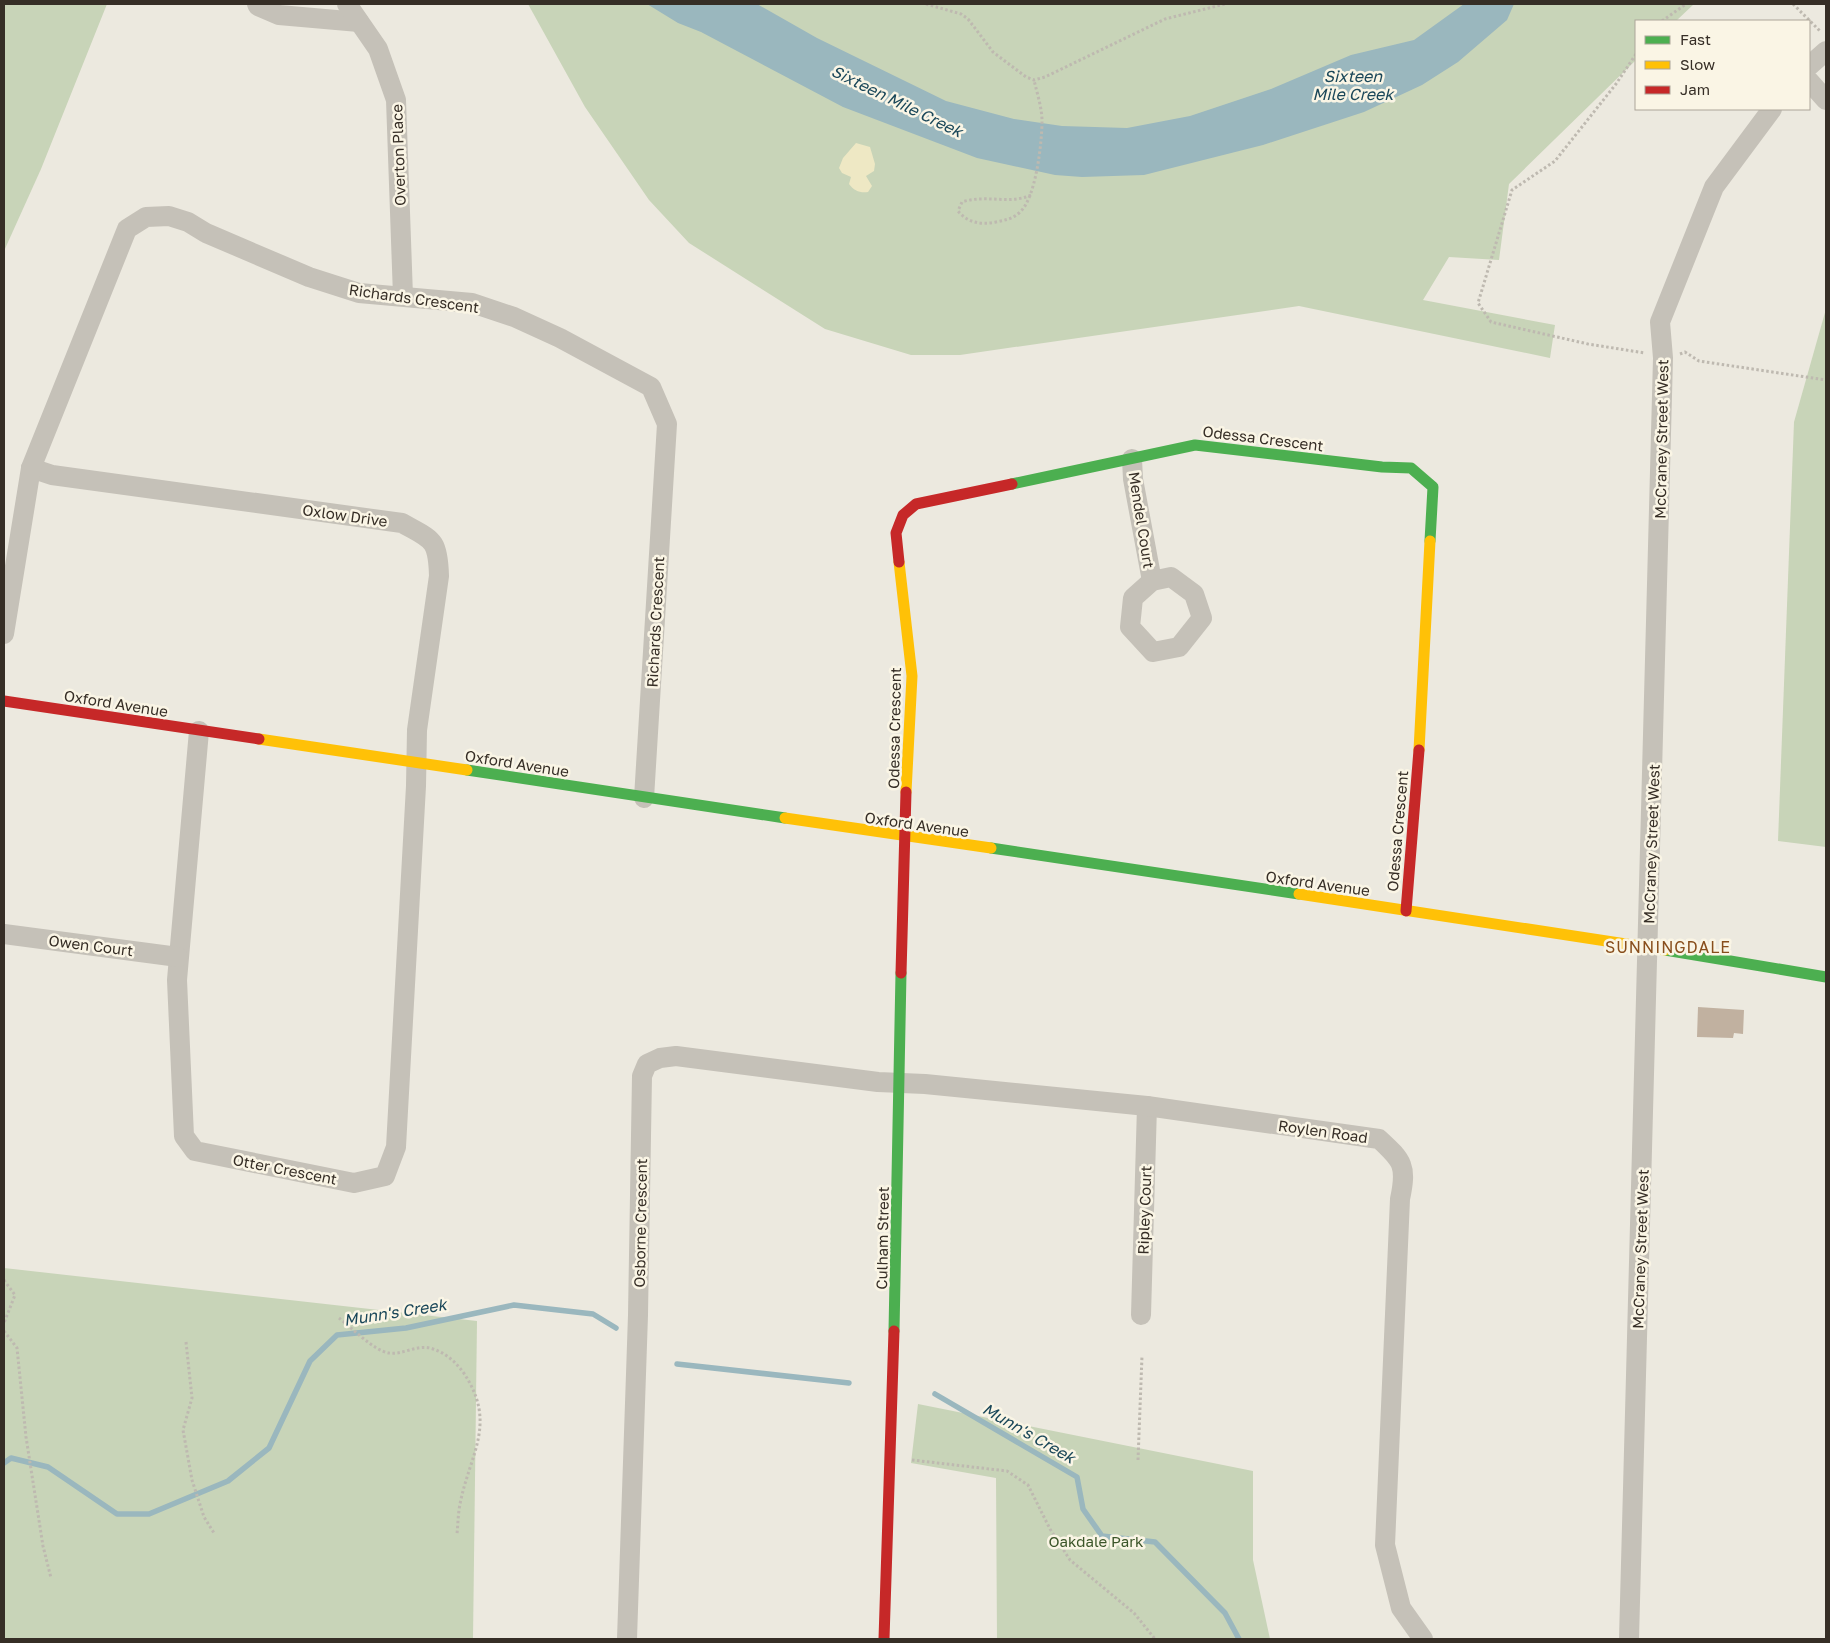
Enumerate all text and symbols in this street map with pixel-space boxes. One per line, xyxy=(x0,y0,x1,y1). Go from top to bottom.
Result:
legend xyxy=(1635,20,1810,110)
text: Fast xyxy=(1680,30,1711,48)
text: Slow xyxy=(1680,55,1715,73)
water label: Sixteen Mile Creek xyxy=(828,61,968,142)
water label: Sixteen Mile Creek xyxy=(1313,66,1395,104)
text: Jam xyxy=(1680,80,1710,98)
street label: Overton Place xyxy=(387,103,409,206)
street label: Richards Crescent xyxy=(348,280,480,316)
street label: McCraney Street West xyxy=(1651,359,1671,519)
street label: Odessa Crescent xyxy=(1202,422,1324,454)
street label: Mendel Court xyxy=(1125,470,1159,570)
street label: Oxlow Drive xyxy=(301,500,389,530)
street label: Richards Crescent xyxy=(643,556,667,688)
street label: Odessa Crescent xyxy=(884,667,904,789)
street label: Oxford Avenue xyxy=(63,686,170,720)
street label: Oxford Avenue xyxy=(464,746,571,780)
street label: McCraney Street West xyxy=(1639,764,1663,924)
street label: Odessa Crescent xyxy=(1383,770,1411,892)
street label: Oxford Avenue xyxy=(864,808,971,840)
street label: Oxford Avenue xyxy=(1265,867,1372,899)
street label: Owen Court xyxy=(48,931,134,959)
district label: SUNNINGDALE xyxy=(1605,937,1731,957)
street label: Roylen Road xyxy=(1277,1116,1369,1146)
street label: Otter Crescent xyxy=(231,1150,339,1188)
street label: Osborne Crescent xyxy=(630,1158,650,1288)
street label: Ripley Court xyxy=(1133,1165,1155,1255)
street label: McCraney Street West xyxy=(1628,1169,1652,1329)
street label: Culham Street xyxy=(872,1186,892,1290)
water label: Munn's Creek xyxy=(342,1294,450,1330)
water label: Munn's Creek xyxy=(979,1398,1081,1469)
park label: Oakdale Park xyxy=(1048,1532,1144,1550)

